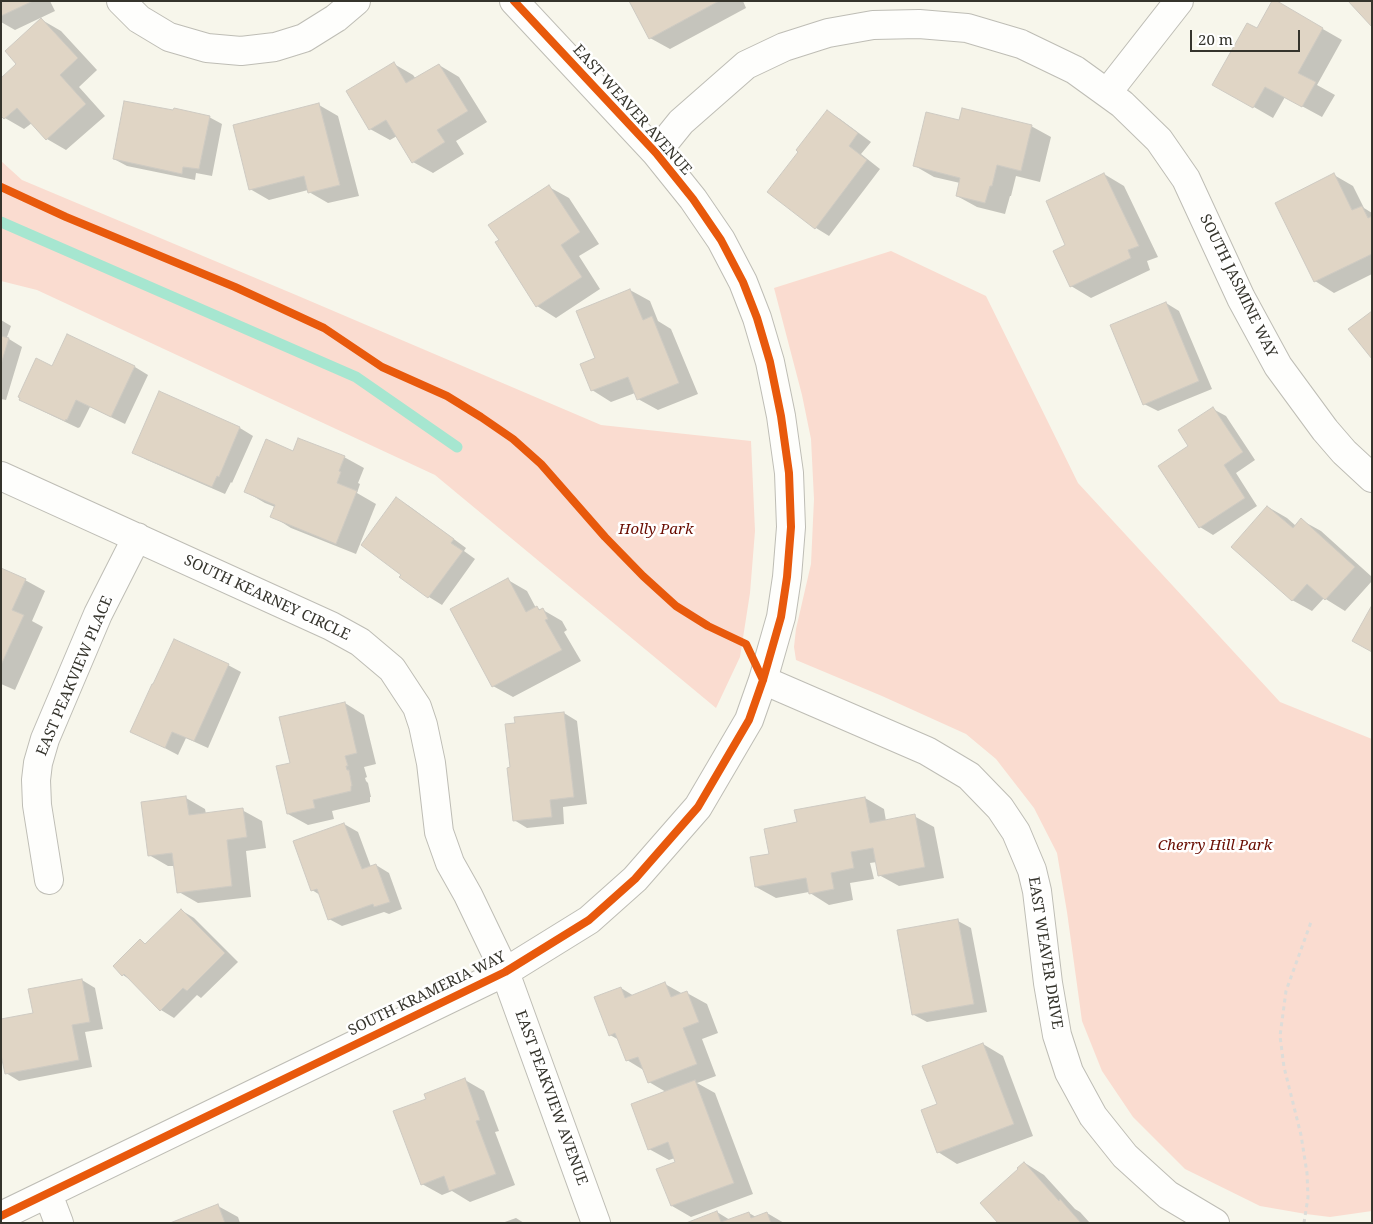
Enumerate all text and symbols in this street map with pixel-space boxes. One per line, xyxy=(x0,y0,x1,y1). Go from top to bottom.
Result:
scale bar xyxy=(1193,20,1303,52)
text: 20 m xyxy=(1198,29,1233,49)
street label: EAST WEAVER AVENUE xyxy=(569,41,695,179)
street label: SOUTH JASMINE WAY xyxy=(1196,212,1280,360)
park label: Holly Park xyxy=(619,521,693,539)
street label: SOUTH KEARNEY CIRCLE xyxy=(181,552,353,644)
street label: EAST PEAKVIEW PLACE xyxy=(33,593,117,759)
park label: Cherry Hill Park xyxy=(1158,837,1272,855)
street label: EAST WEAVER DRIVE xyxy=(1024,875,1066,1031)
street label: SOUTH KRAMERIA WAY xyxy=(345,948,509,1040)
street label: EAST PEAKVIEW AVENUE xyxy=(511,1008,591,1188)

